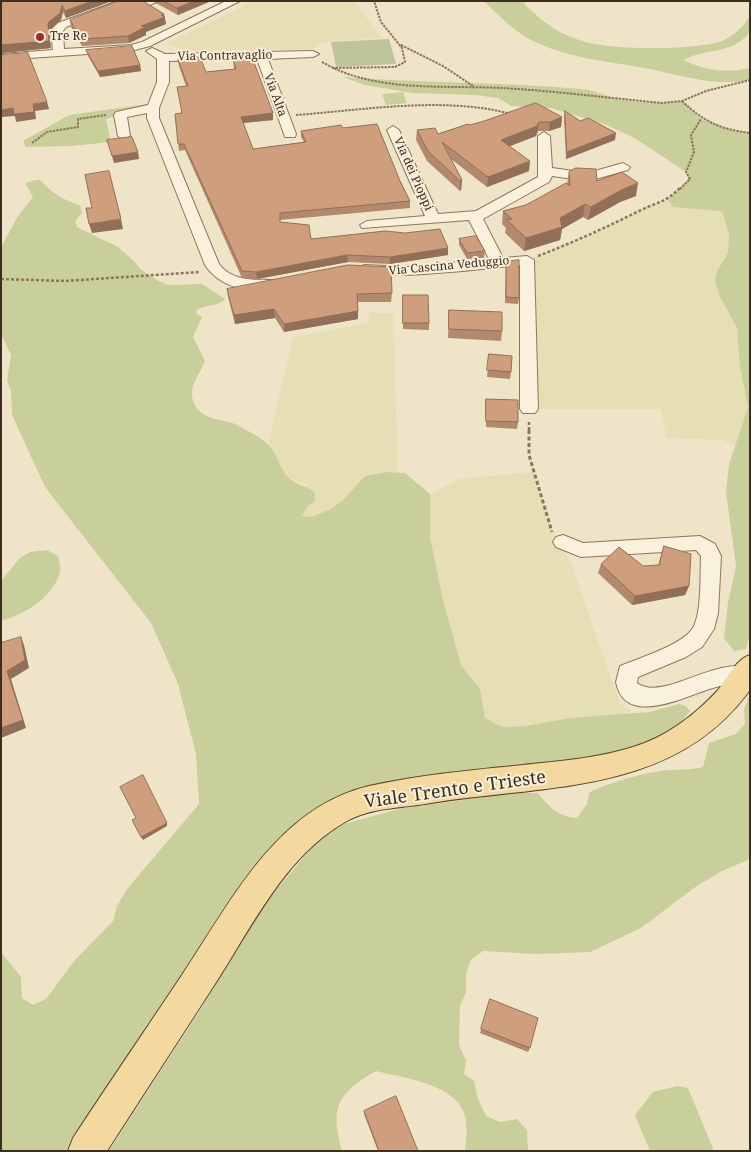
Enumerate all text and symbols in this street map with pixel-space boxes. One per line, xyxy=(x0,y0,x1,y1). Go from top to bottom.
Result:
place label: Tre Re xyxy=(50,30,87,44)
marker: Tre Re xyxy=(34,31,46,43)
street label: Via Contravaglio xyxy=(177,48,273,64)
street label: Via Alta xyxy=(261,71,289,119)
street label: Via dei Pioppi xyxy=(390,135,436,213)
street label: Via Cascina Veduggio xyxy=(388,254,510,278)
street label: Viale Trento e Trieste xyxy=(363,767,547,813)

